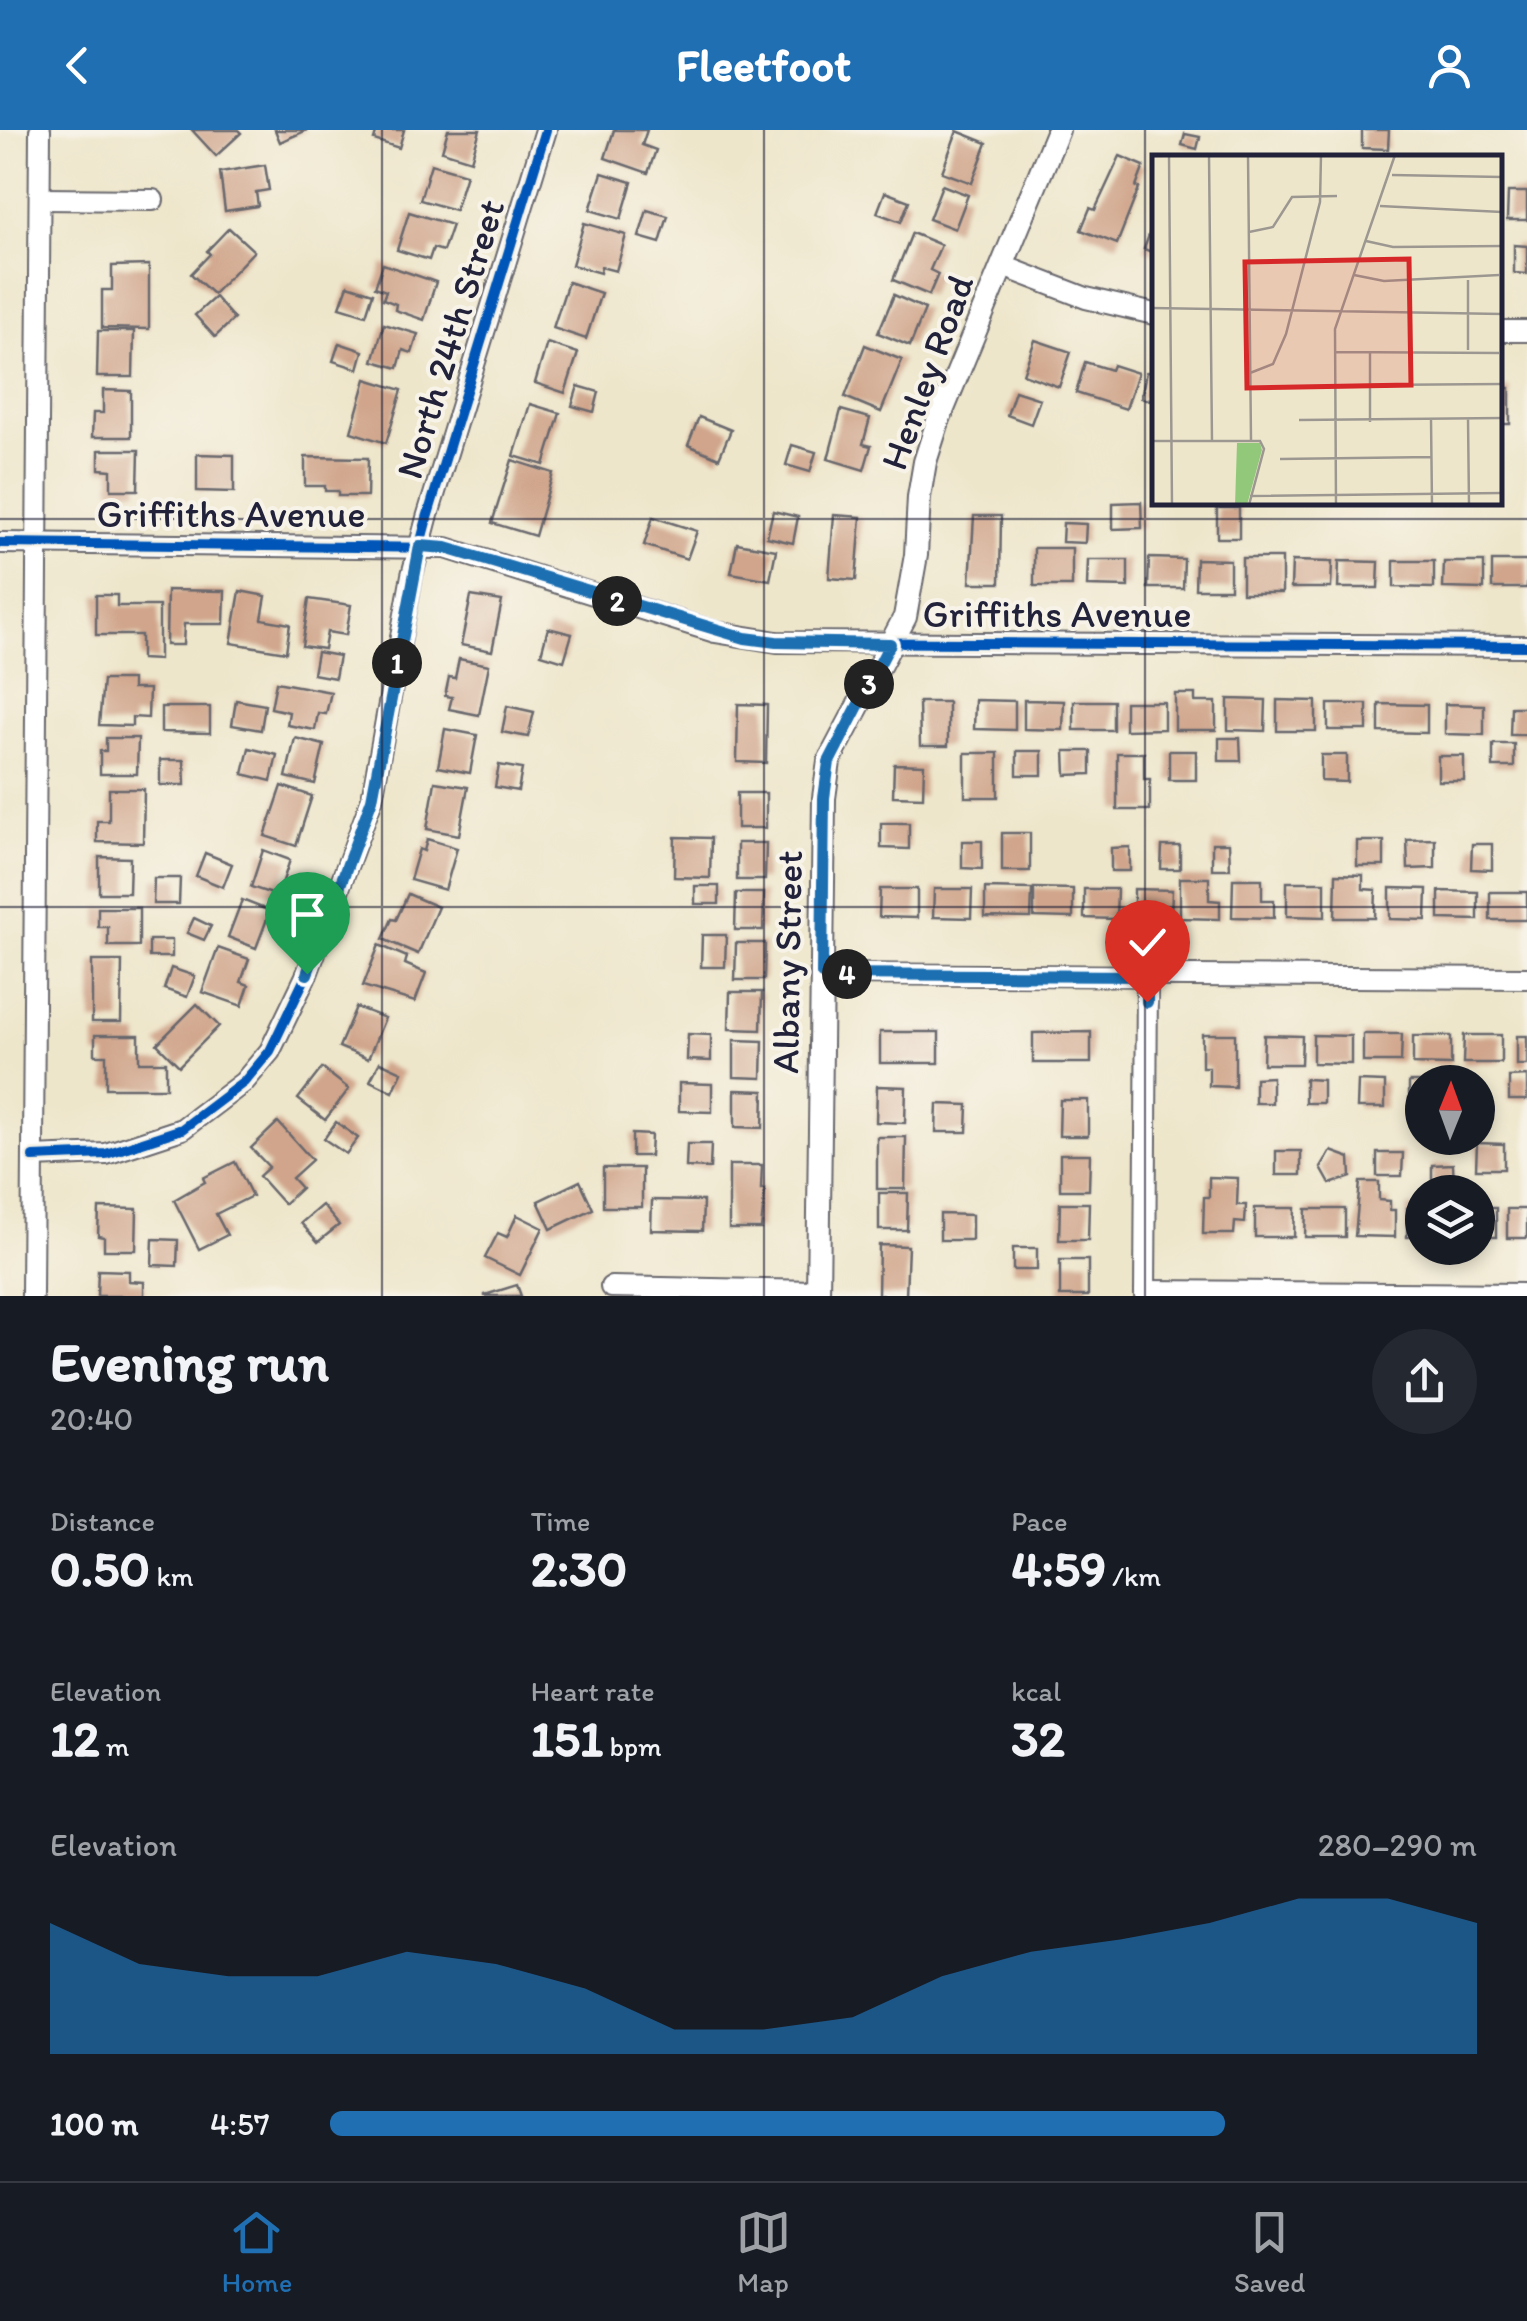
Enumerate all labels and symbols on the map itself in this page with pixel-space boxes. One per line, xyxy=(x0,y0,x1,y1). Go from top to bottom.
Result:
inset map xyxy=(1152,155,1502,505)
street label: North 24th Street xyxy=(386,194,514,484)
street label: Henley Road xyxy=(870,268,984,476)
street label: Griffiths Avenue xyxy=(97,491,365,537)
pin: 2 xyxy=(592,576,642,626)
street label: Griffiths Avenue xyxy=(923,591,1191,637)
pin: 1 xyxy=(372,638,422,688)
pin: 3 xyxy=(844,659,894,709)
street label: Albany Street xyxy=(762,850,812,1074)
pin xyxy=(265,872,350,975)
pin xyxy=(1105,900,1190,1003)
pin: 4 xyxy=(822,949,872,999)
north arrow xyxy=(1405,1065,1495,1155)

